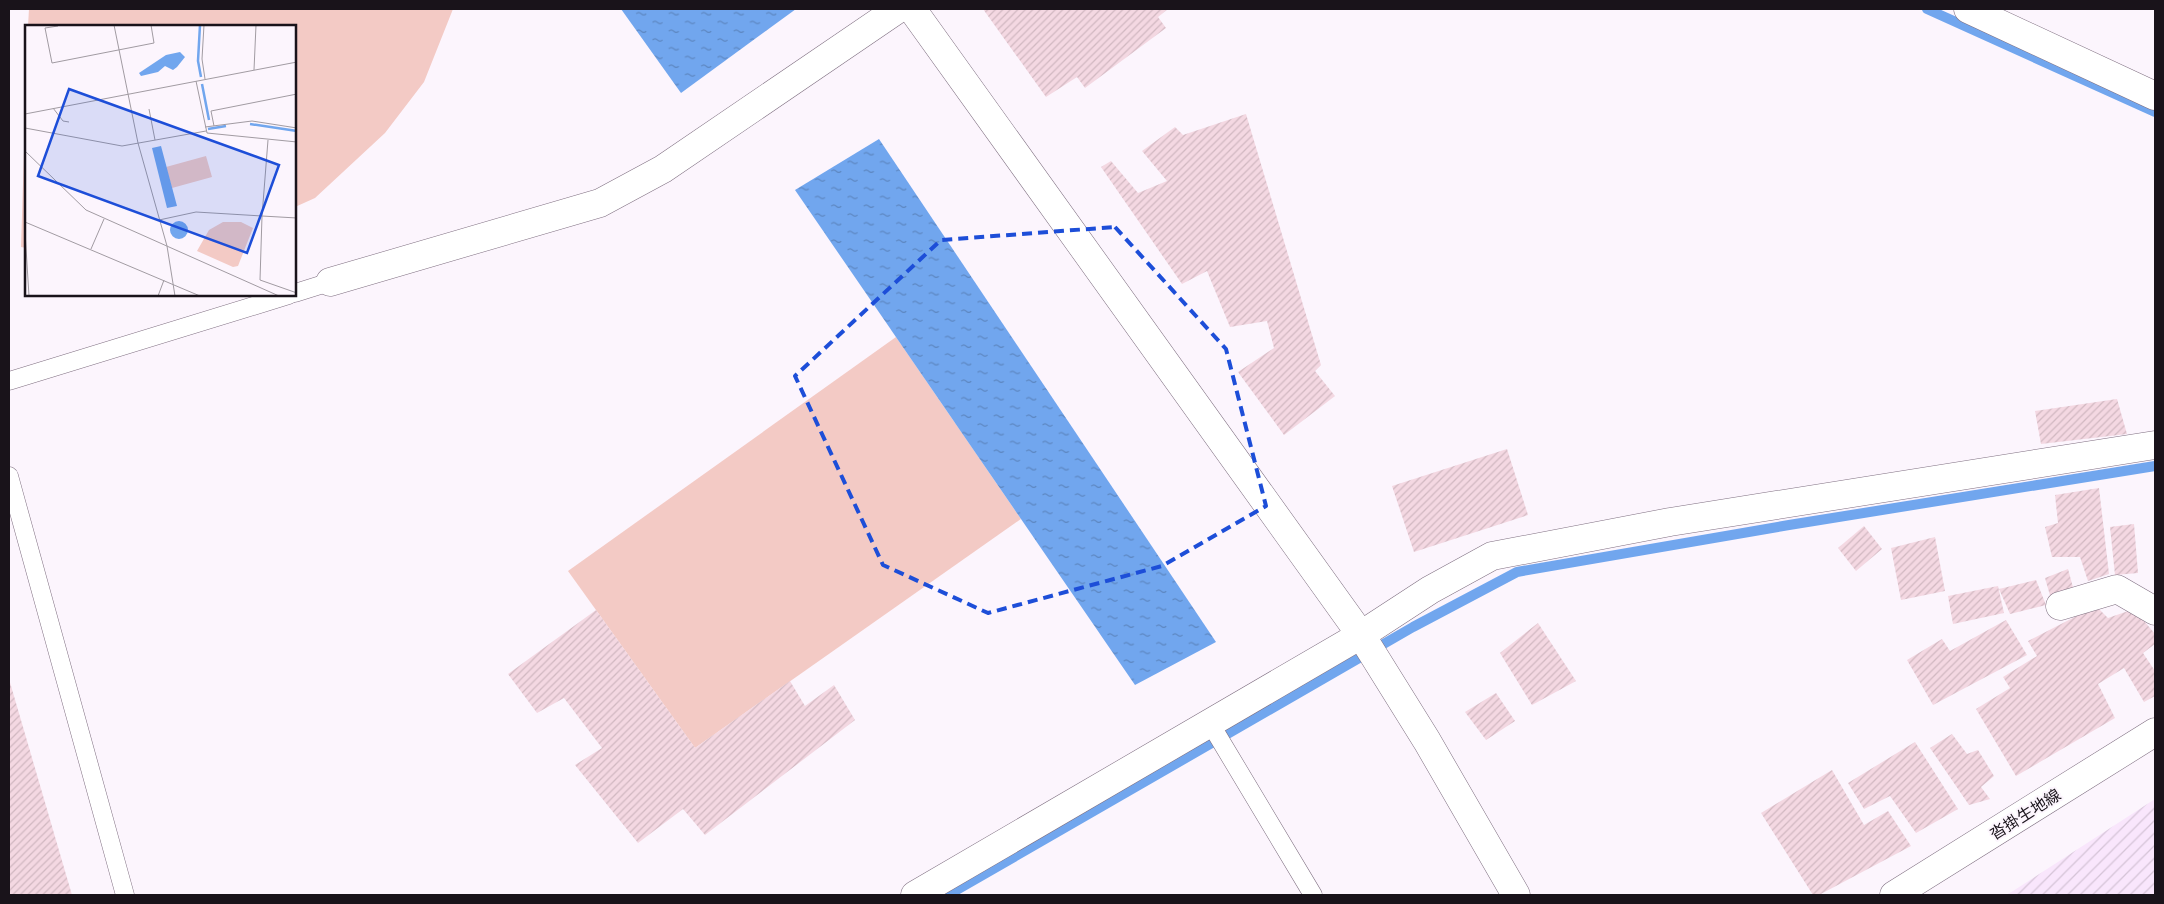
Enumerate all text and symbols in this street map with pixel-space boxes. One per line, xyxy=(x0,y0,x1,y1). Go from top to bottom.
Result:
inset map xyxy=(25,25,296,296)
street label: 沓掛生地線 xyxy=(1985,783,2065,845)

